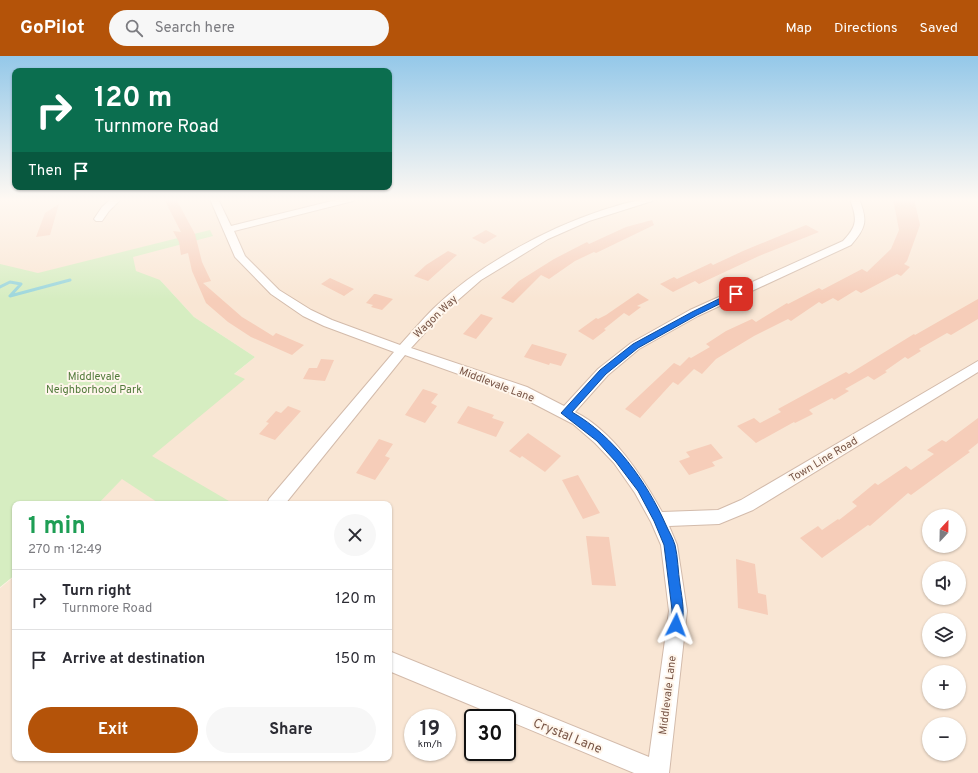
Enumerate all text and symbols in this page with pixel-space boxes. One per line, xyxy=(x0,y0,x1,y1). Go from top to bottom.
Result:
search box xyxy=(109,10,389,46)
text: GoPilot xyxy=(20,16,85,40)
icon: search xyxy=(123,17,145,39)
text: Search here xyxy=(155,19,235,38)
text: Map xyxy=(786,20,812,37)
text: Directions xyxy=(834,20,898,37)
text: Saved xyxy=(920,20,958,37)
text: 120 m xyxy=(94,81,172,117)
icon: right xyxy=(28,84,80,136)
text: Turnmore Road xyxy=(94,116,219,139)
icon: arrive xyxy=(70,160,92,182)
text: Then xyxy=(28,162,62,181)
pin xyxy=(719,277,753,311)
icon: arrive xyxy=(725,283,747,305)
street label: Wagon Way xyxy=(411,292,461,341)
street label: Middlevale Lane xyxy=(457,364,536,406)
park label: Middlevale Neighborhood Park xyxy=(46,370,142,397)
street label: Town Line Road xyxy=(787,434,860,486)
north arrow xyxy=(922,509,966,553)
map controls xyxy=(922,509,966,761)
text: 1 min xyxy=(28,512,86,542)
button: close xyxy=(334,514,376,556)
text: 270 m · 12:49 xyxy=(28,542,102,558)
button: sound xyxy=(922,561,966,605)
text: Turn right xyxy=(62,582,131,601)
icon: right xyxy=(28,589,50,611)
text: 120 m xyxy=(335,590,376,609)
text: Turnmore Road xyxy=(62,601,152,617)
position arrow xyxy=(655,604,697,646)
button: layers xyxy=(922,613,966,657)
icon: arrive xyxy=(28,649,50,671)
text: Arrive at destination xyxy=(62,650,205,669)
text: 150 m xyxy=(335,650,376,669)
street label: Middlevale Lane xyxy=(656,655,680,735)
button: + xyxy=(922,665,966,709)
button: Exit xyxy=(28,707,198,753)
button: Share xyxy=(206,707,376,753)
speed limit sign: 30 xyxy=(464,709,516,761)
street label: Crystal Lane xyxy=(530,716,604,758)
text: 19 xyxy=(420,717,440,743)
button: − xyxy=(922,717,966,761)
text: km/h xyxy=(418,738,442,751)

